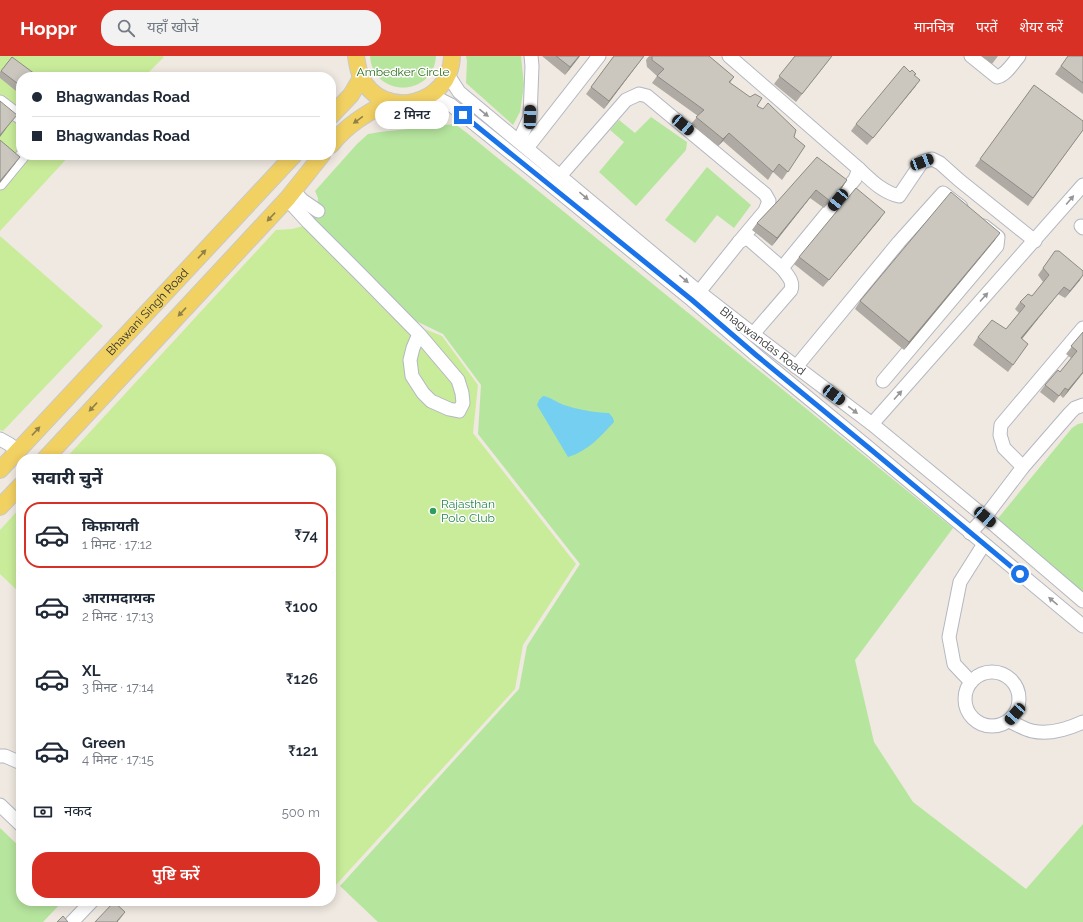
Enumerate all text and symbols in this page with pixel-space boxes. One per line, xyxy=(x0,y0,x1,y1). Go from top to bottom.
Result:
search box xyxy=(101,10,381,46)
text: Hoppr xyxy=(20,17,77,39)
icon: search xyxy=(115,17,137,39)
text: यहाँ खोजें xyxy=(147,18,199,36)
text: मानचित्र xyxy=(914,19,954,35)
text: परतें xyxy=(976,19,998,35)
text: शेयर करें xyxy=(1020,19,1063,35)
park label: Ambedker Circle xyxy=(357,65,449,79)
text: Bhagwandas Road xyxy=(56,88,190,106)
callout: 2 मिनट xyxy=(375,101,449,129)
car xyxy=(524,105,536,129)
route end xyxy=(454,106,472,124)
text: 2 मिनट xyxy=(394,107,430,122)
one-way arrow xyxy=(479,108,490,117)
car xyxy=(670,113,696,137)
one-way arrow xyxy=(352,116,363,124)
text: Bhagwandas Road xyxy=(56,127,190,145)
car xyxy=(909,152,935,172)
car xyxy=(826,187,850,213)
one-way arrow xyxy=(579,192,589,201)
one-way arrow xyxy=(1066,195,1075,205)
one-way arrow xyxy=(266,212,275,222)
one-way arrow xyxy=(197,249,206,259)
street label: Bhawani Singh Road xyxy=(104,266,191,358)
one-way arrow xyxy=(679,275,690,283)
one-way arrow xyxy=(980,292,989,303)
street label: Bhagwandas Road xyxy=(717,304,808,378)
one-way arrow xyxy=(177,307,187,317)
car xyxy=(821,383,847,407)
one-way arrow xyxy=(893,390,902,399)
one-way arrow xyxy=(89,402,98,413)
one-way arrow xyxy=(848,406,859,414)
one-way arrow xyxy=(31,426,41,436)
text: सवारी चुनें xyxy=(32,467,103,488)
place label: Rajasthan Polo Club xyxy=(441,497,495,525)
car xyxy=(972,505,998,529)
marker: Rajasthan Polo Club xyxy=(428,506,438,516)
icon: car xyxy=(34,517,70,553)
text: किफ़ायती xyxy=(82,517,139,535)
text: ₹74 xyxy=(294,526,318,544)
text: 1 मिनट · 17:12 xyxy=(82,537,152,552)
route start xyxy=(1011,565,1029,583)
icon: car xyxy=(34,589,70,625)
text: आरामदायक xyxy=(82,589,155,607)
one-way arrow xyxy=(1048,597,1058,606)
text: ₹100 xyxy=(285,598,318,616)
text: 2 मिनट · 17:13 xyxy=(82,609,153,624)
icon: car xyxy=(34,661,70,697)
text: XL xyxy=(82,662,100,680)
text: ₹126 xyxy=(286,670,318,688)
text: 3 मिनट · 17:14 xyxy=(82,680,154,695)
car xyxy=(1003,701,1027,727)
icon: car xyxy=(34,733,70,769)
text: Green xyxy=(82,734,126,752)
text: ₹121 xyxy=(288,742,318,760)
text: 4 मिनट · 17:15 xyxy=(82,752,154,767)
icon: cash xyxy=(32,801,54,823)
text: नकद xyxy=(64,802,92,820)
text: 500 m xyxy=(282,805,320,820)
button: पुष्टि करें xyxy=(32,852,320,898)

